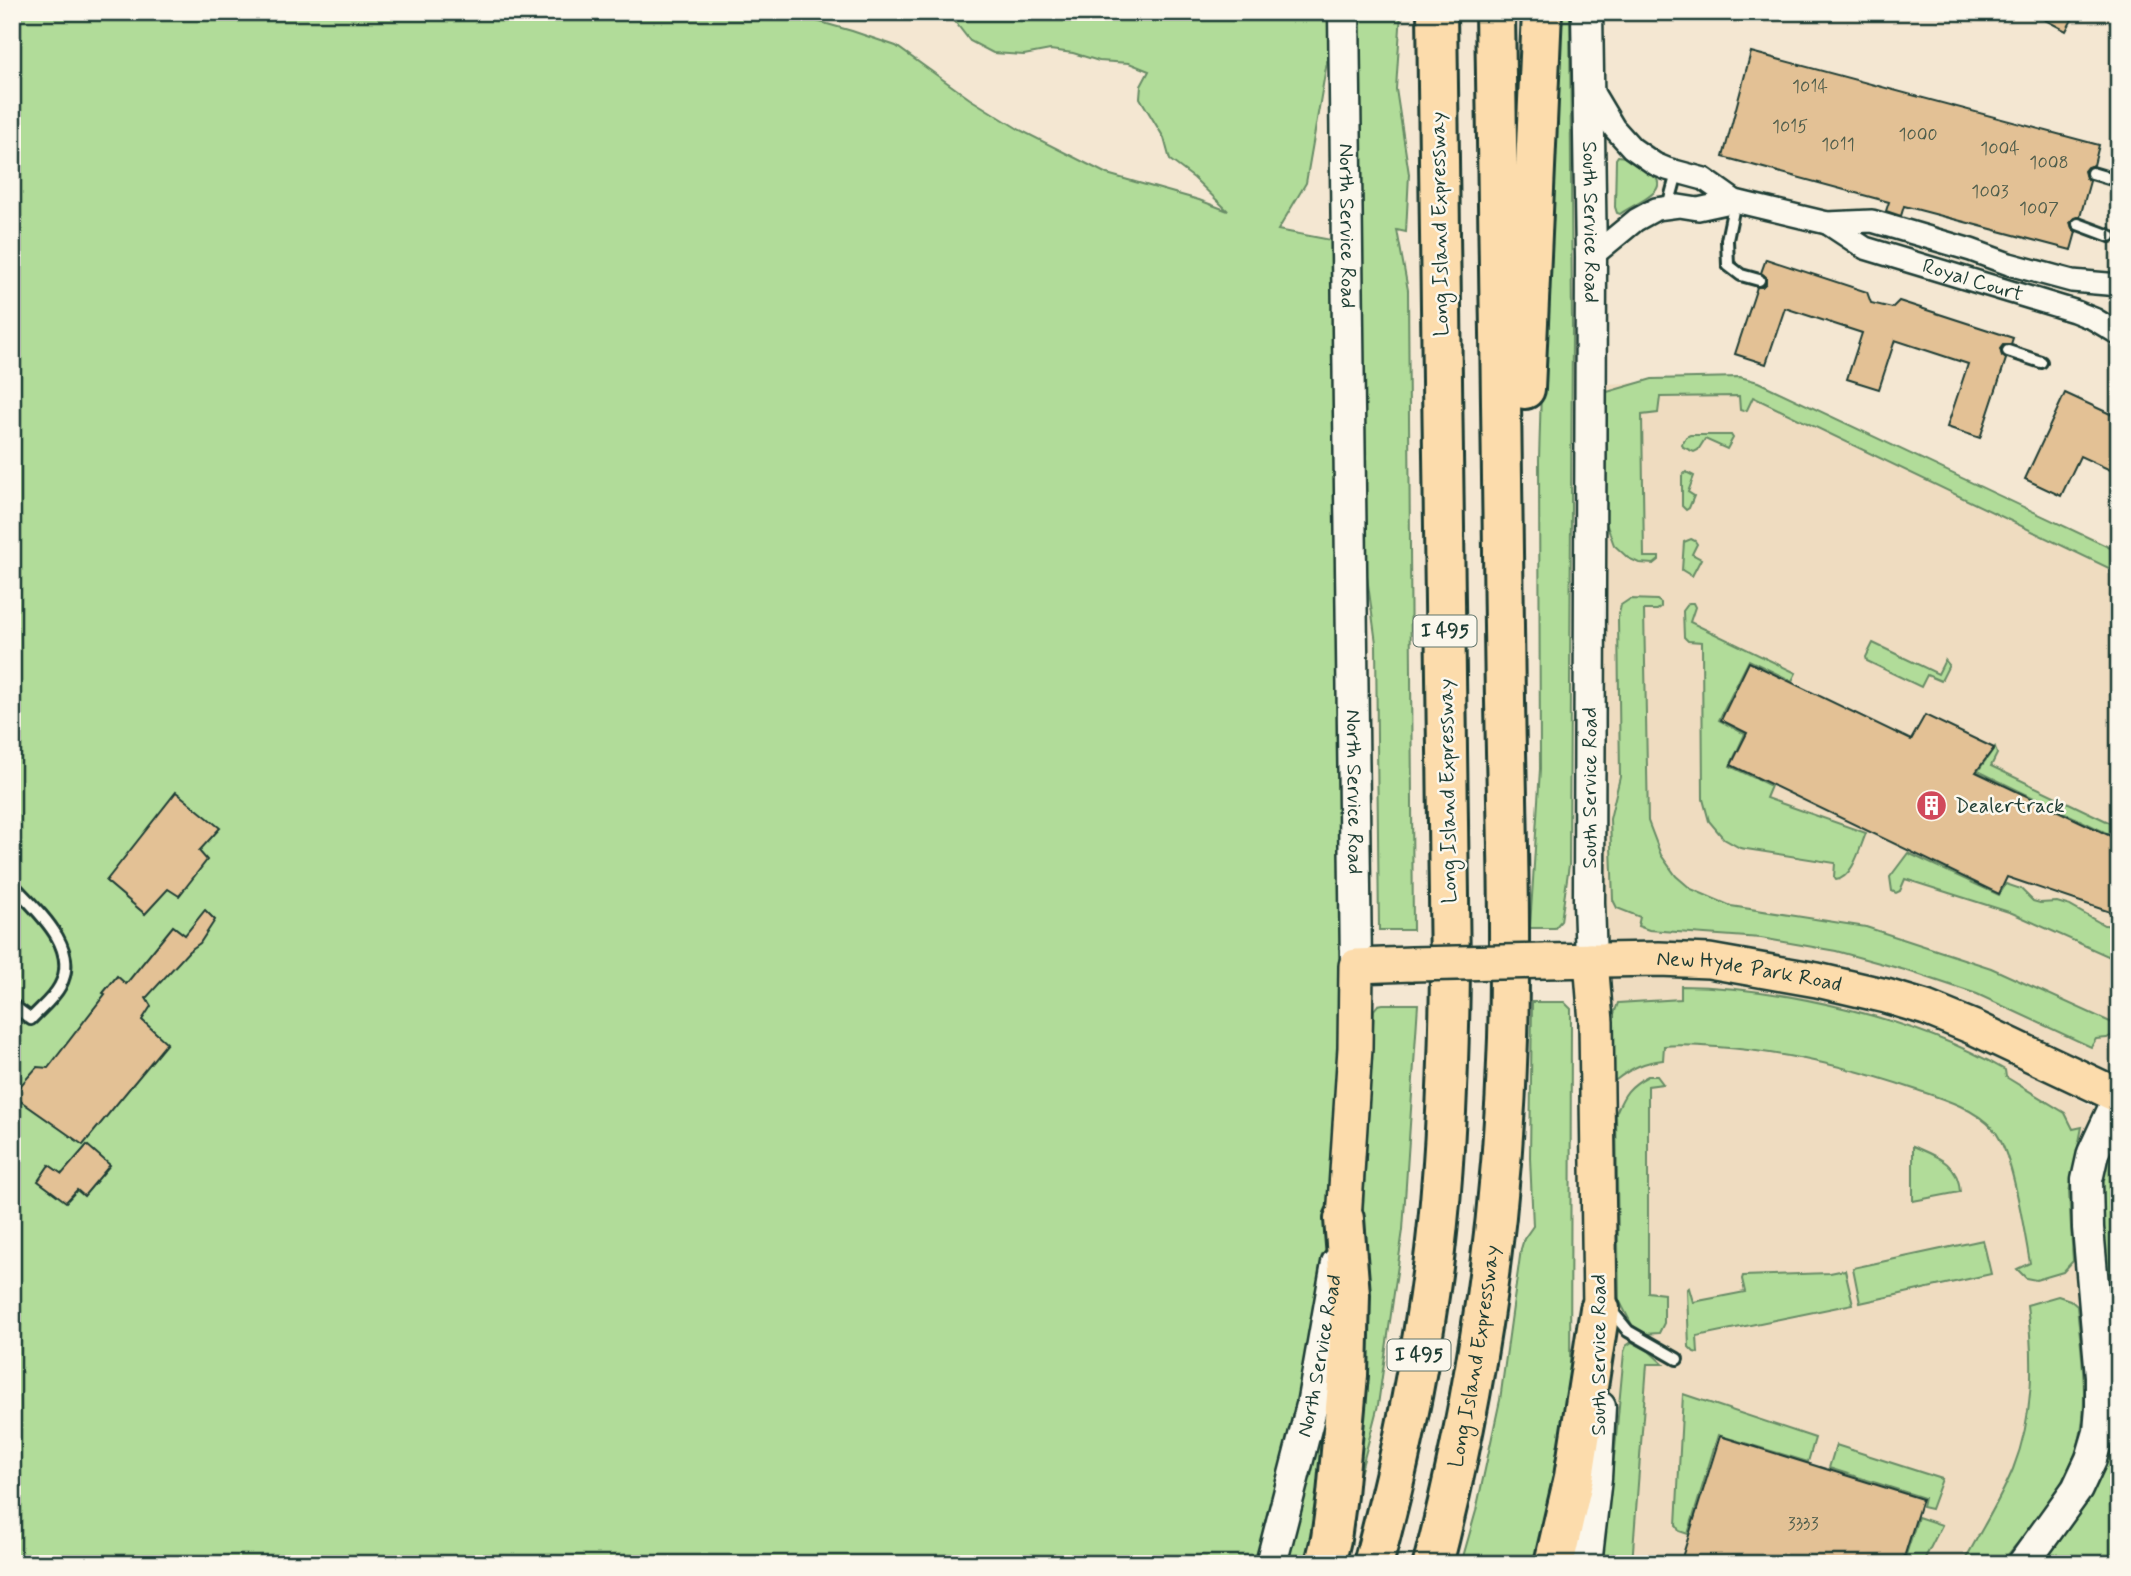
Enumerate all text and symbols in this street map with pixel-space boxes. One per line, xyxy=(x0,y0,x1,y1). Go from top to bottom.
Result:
house number: 1014 xyxy=(1792,75,1828,99)
street label: Long Island Expressway xyxy=(1424,111,1457,337)
house number: 1015 xyxy=(1772,115,1808,139)
house number: 1000 xyxy=(1898,123,1938,147)
house number: 1011 xyxy=(1821,133,1855,157)
house number: 1004 xyxy=(1980,137,2020,161)
street label: South Service Road xyxy=(1575,141,1605,303)
street label: North Service Road xyxy=(1332,143,1362,309)
house number: 1008 xyxy=(2029,151,2069,175)
house number: 1003 xyxy=(1971,180,2009,204)
house number: 1007 xyxy=(2019,197,2059,221)
street label: Royal Court xyxy=(1919,252,2027,309)
road number: I 495 xyxy=(1414,616,1476,646)
street label: Long Island Expressway xyxy=(1432,678,1465,904)
street label: South Service Road xyxy=(1576,707,1604,869)
street label: North Service Road xyxy=(1339,709,1369,875)
building icon: Dealertrack xyxy=(1915,789,1949,823)
place label: Dealertrack xyxy=(1955,792,2065,820)
street label: New Hyde Park Road xyxy=(1656,945,1844,999)
street label: Long Island Expressway xyxy=(1442,1244,1507,1470)
street label: North Service Road xyxy=(1290,1272,1349,1440)
street label: South Service Road xyxy=(1585,1274,1613,1436)
road number: I 495 xyxy=(1388,1340,1450,1371)
house number: 3333 xyxy=(1787,1512,1819,1536)

